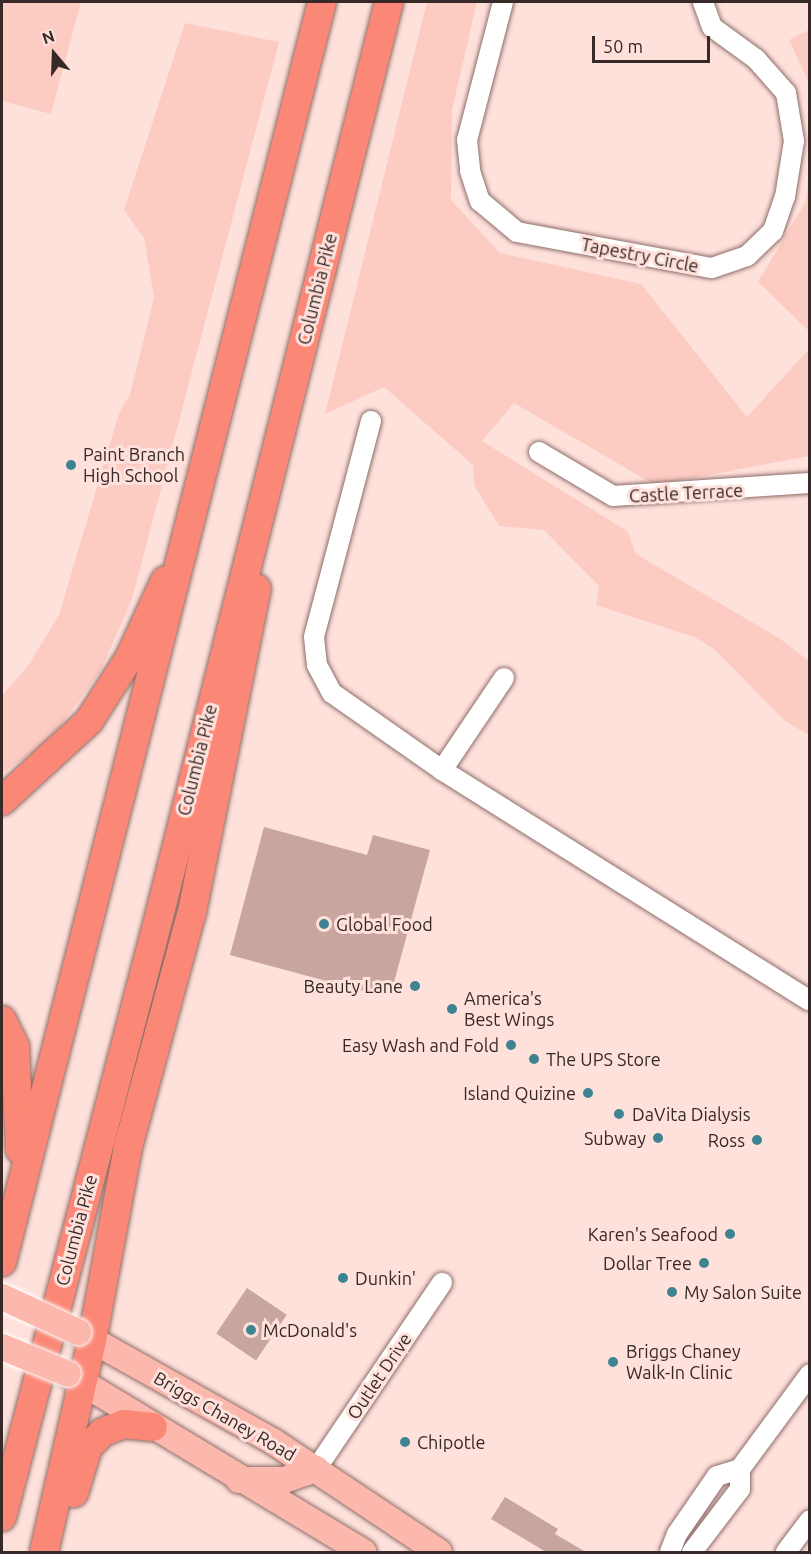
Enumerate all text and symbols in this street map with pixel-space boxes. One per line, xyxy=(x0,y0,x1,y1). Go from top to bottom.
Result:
north arrow xyxy=(24,24,84,84)
scale bar xyxy=(595,24,714,62)
text: N xyxy=(40,27,57,47)
text: 50 m xyxy=(603,36,643,56)
street label: Columbia Pike xyxy=(293,231,341,347)
street label: Tapestry Circle xyxy=(579,233,701,277)
place label: Paint Branch High School xyxy=(83,444,185,486)
marker: Paint Branch High School xyxy=(64,458,78,472)
street label: Castle Terrace xyxy=(628,479,744,507)
street label: Columbia Pike xyxy=(173,702,221,818)
place label: Global Food xyxy=(336,913,433,935)
marker: Global Food xyxy=(317,917,331,931)
place label: Beauty Lane xyxy=(304,975,403,997)
marker: Beauty Lane xyxy=(408,979,422,993)
place label: America's Best Wings xyxy=(464,988,554,1030)
marker: America's Best Wings xyxy=(445,1002,459,1016)
place label: Easy Wash and Fold xyxy=(342,1034,499,1056)
marker: Easy Wash and Fold xyxy=(504,1038,518,1052)
place label: The UPS Store xyxy=(546,1048,661,1070)
marker: The UPS Store xyxy=(527,1052,541,1066)
place label: Island Quizine xyxy=(463,1082,576,1104)
marker: Island Quizine xyxy=(581,1086,595,1100)
place label: DaVita Dialysis xyxy=(632,1103,750,1125)
marker: DaVita Dialysis xyxy=(610,1105,628,1123)
place label: Subway xyxy=(584,1127,646,1149)
place label: Ross xyxy=(708,1129,745,1151)
marker: Subway xyxy=(651,1131,665,1145)
marker: Ross xyxy=(750,1133,764,1147)
street label: Columbia Pike xyxy=(51,1172,101,1288)
place label: Karen's Seafood xyxy=(588,1223,718,1245)
marker: Karen's Seafood xyxy=(723,1227,737,1241)
place label: Dollar Tree xyxy=(603,1252,692,1274)
marker: Dollar Tree xyxy=(697,1256,711,1270)
place label: Dunkin' xyxy=(355,1267,416,1289)
marker: Dunkin' xyxy=(336,1271,350,1285)
place label: My Salon Suite xyxy=(684,1281,802,1303)
marker: My Salon Suite xyxy=(665,1285,679,1299)
place label: McDonald's xyxy=(263,1319,357,1341)
marker: McDonald's xyxy=(244,1323,258,1337)
street label: Outlet Drive xyxy=(342,1329,416,1423)
place label: Briggs Chaney Walk-In Clinic xyxy=(626,1341,741,1384)
marker: Briggs Chaney Walk-In Clinic xyxy=(604,1353,622,1371)
street label: Briggs Chaney Road xyxy=(150,1367,300,1465)
place label: Chipotle xyxy=(417,1431,485,1453)
marker: Chipotle xyxy=(398,1435,412,1449)

